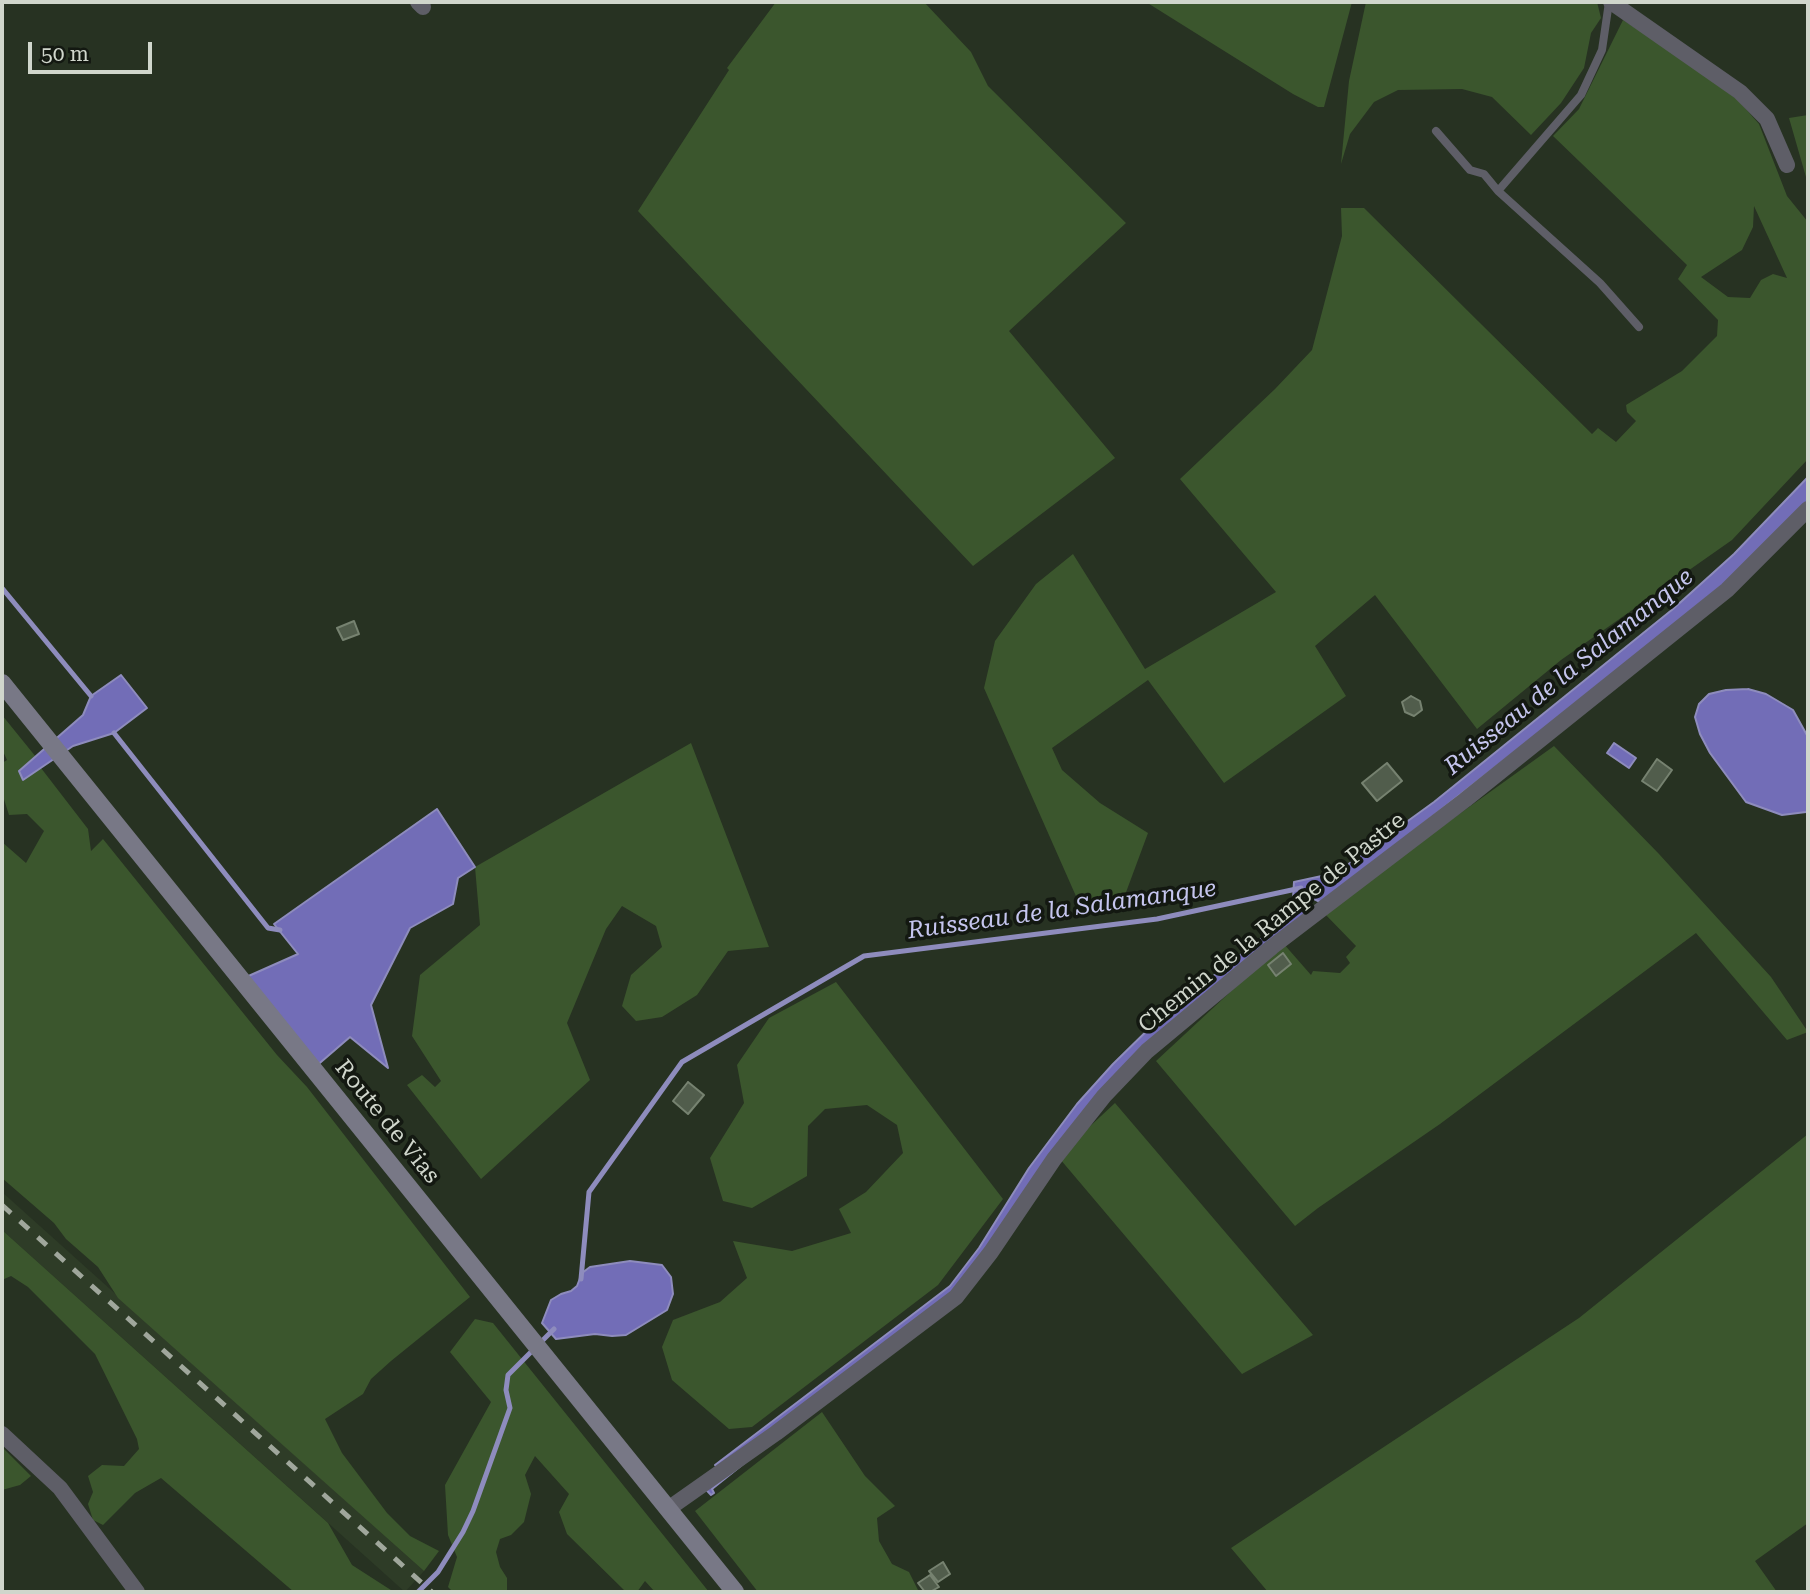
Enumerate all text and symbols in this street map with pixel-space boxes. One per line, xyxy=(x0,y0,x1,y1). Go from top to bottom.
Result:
scale bar xyxy=(32,28,156,72)
text: 50 m xyxy=(41,42,89,66)
water label: Ruisseau de la Salamanque xyxy=(1439,563,1699,781)
street label: Chemin de la Rampe de Pastre xyxy=(1133,807,1411,1039)
water label: Ruisseau de la Salamanque xyxy=(906,874,1218,946)
street label: Route de Vias xyxy=(329,1055,445,1189)

